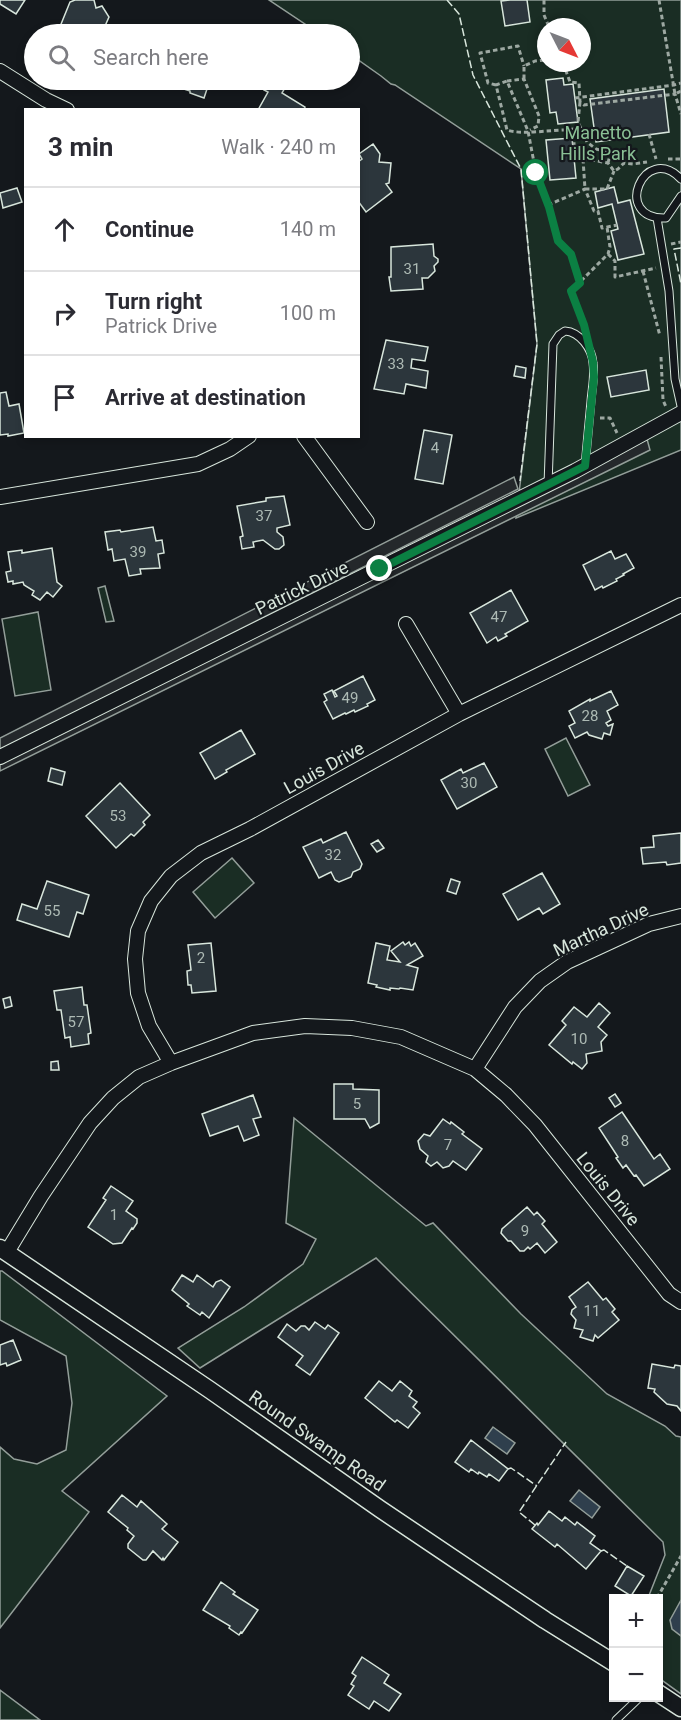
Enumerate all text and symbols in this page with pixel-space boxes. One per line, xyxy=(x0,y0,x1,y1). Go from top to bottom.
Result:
north arrow xyxy=(537,18,591,72)
search box xyxy=(24,24,360,90)
icon: search xyxy=(45,41,78,74)
text: Search here xyxy=(93,45,209,70)
park label: Manetto Hills Park xyxy=(560,122,637,164)
text: 3 min xyxy=(48,132,113,162)
text: Walk · 240 m xyxy=(221,135,336,159)
route start xyxy=(522,159,548,185)
icon: ahead xyxy=(48,213,81,246)
text: Continue xyxy=(105,217,194,242)
text: 140 m xyxy=(280,217,336,241)
house number: 31 xyxy=(404,260,420,278)
text: Turn right xyxy=(105,289,202,314)
icon: right xyxy=(48,297,81,330)
text: 100 m xyxy=(280,301,336,325)
text: Patrick Drive xyxy=(105,314,217,338)
house number: 33 xyxy=(388,355,404,373)
icon: arrive xyxy=(48,381,81,414)
text: Arrive at destination xyxy=(105,385,306,410)
house number: 4 xyxy=(431,439,440,457)
house number: 37 xyxy=(256,507,272,525)
house number: 39 xyxy=(130,543,146,561)
route end xyxy=(366,555,392,581)
street label: Patrick Drive xyxy=(252,556,352,619)
house number: 47 xyxy=(491,608,507,626)
house number: 49 xyxy=(342,689,358,707)
house number: 28 xyxy=(582,707,598,725)
street label: Louis Drive xyxy=(280,737,368,798)
house number: 30 xyxy=(461,774,477,792)
house number: 53 xyxy=(110,807,126,825)
house number: 32 xyxy=(325,846,341,864)
street label: Martha Drive xyxy=(550,898,652,961)
house number: 55 xyxy=(44,902,60,920)
house number: 2 xyxy=(197,949,205,967)
house number: 57 xyxy=(68,1013,84,1031)
house number: 10 xyxy=(571,1030,587,1048)
house number: 5 xyxy=(353,1095,361,1113)
house number: 8 xyxy=(621,1132,629,1150)
house number: 7 xyxy=(444,1136,452,1154)
street label: Louis Drive xyxy=(572,1148,644,1230)
house number: 1 xyxy=(110,1206,118,1224)
house number: 9 xyxy=(521,1222,529,1240)
house number: 11 xyxy=(584,1302,600,1320)
street label: Round Swamp Road xyxy=(245,1386,389,1496)
map controls xyxy=(609,1594,663,1702)
button: + xyxy=(609,1594,663,1648)
button: − xyxy=(609,1648,663,1702)

